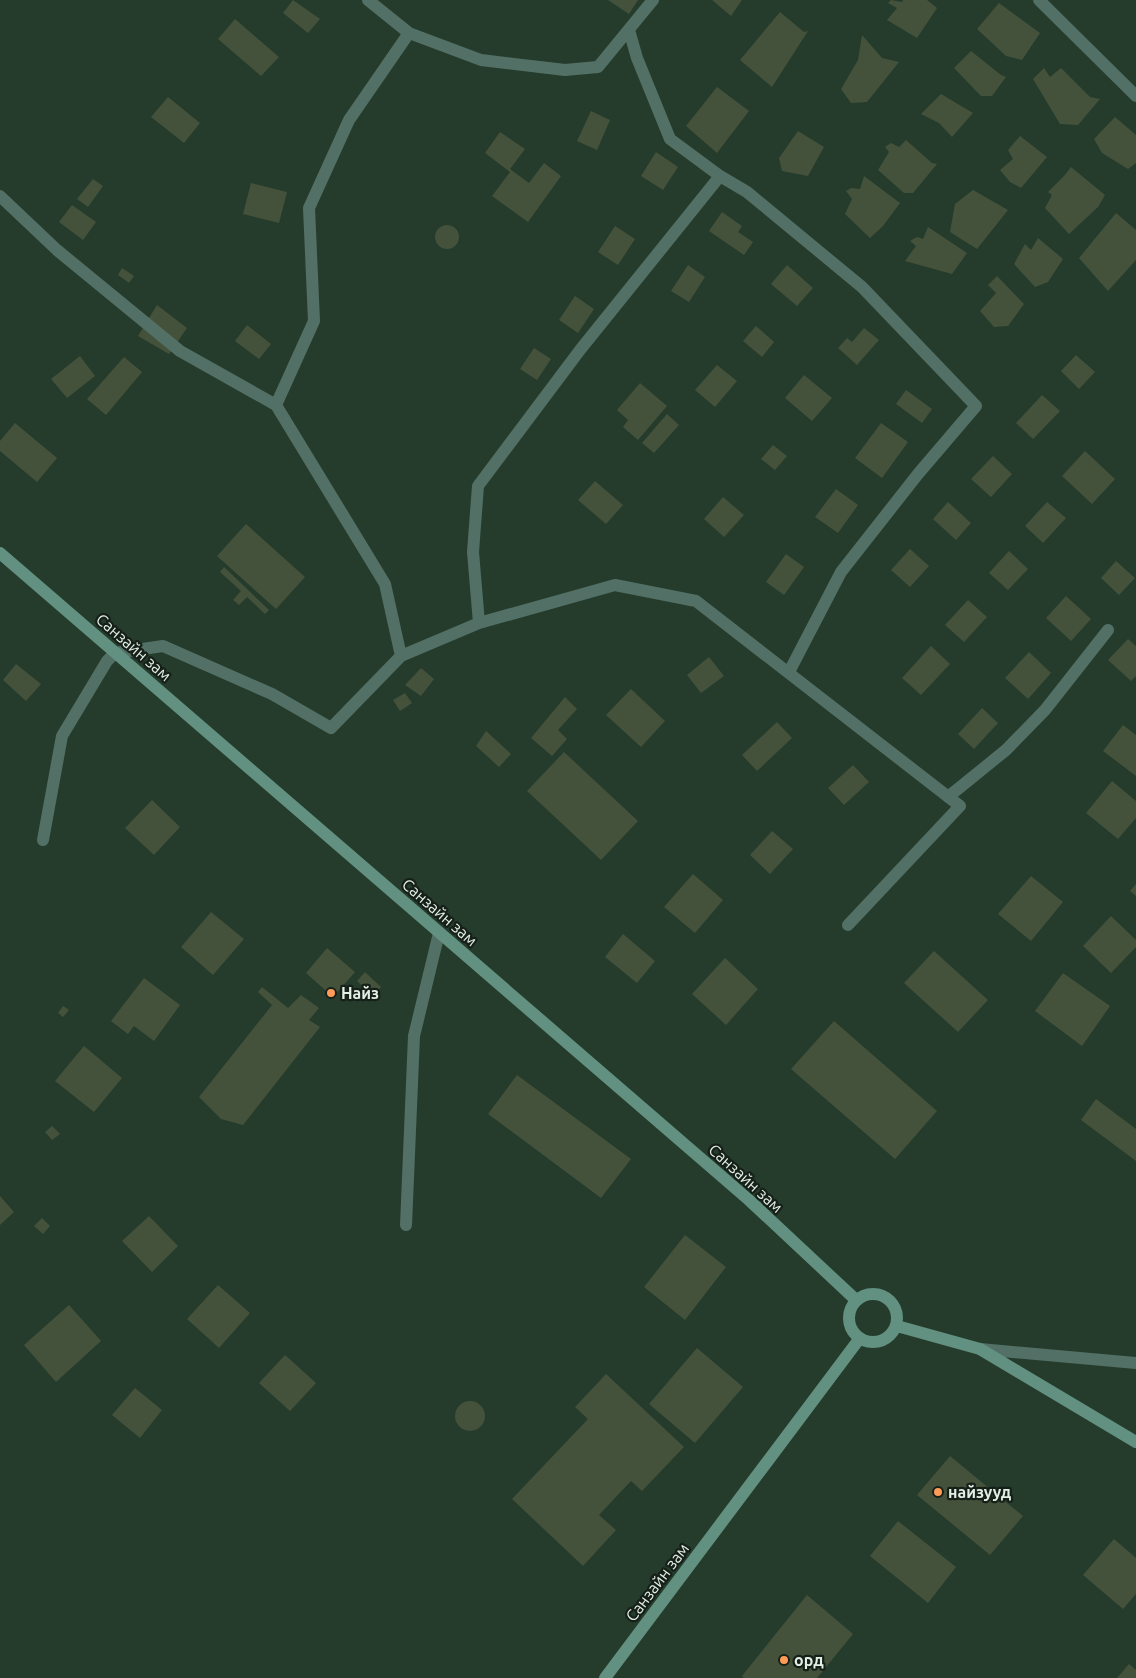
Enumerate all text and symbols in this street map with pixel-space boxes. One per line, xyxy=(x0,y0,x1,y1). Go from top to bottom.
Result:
street label: Санзайн зам xyxy=(93,610,175,684)
street label: Санзайн зам xyxy=(399,875,481,949)
place label: Найз xyxy=(341,984,379,1002)
marker: Найз xyxy=(325,987,337,999)
street label: Санзайн зам xyxy=(705,1140,787,1216)
place label: найзууд xyxy=(948,1483,1012,1501)
marker: найзууд xyxy=(932,1486,944,1498)
street label: Санзайн зам xyxy=(622,1539,692,1625)
place label: орд xyxy=(794,1651,824,1669)
marker: орд xyxy=(778,1654,790,1666)

